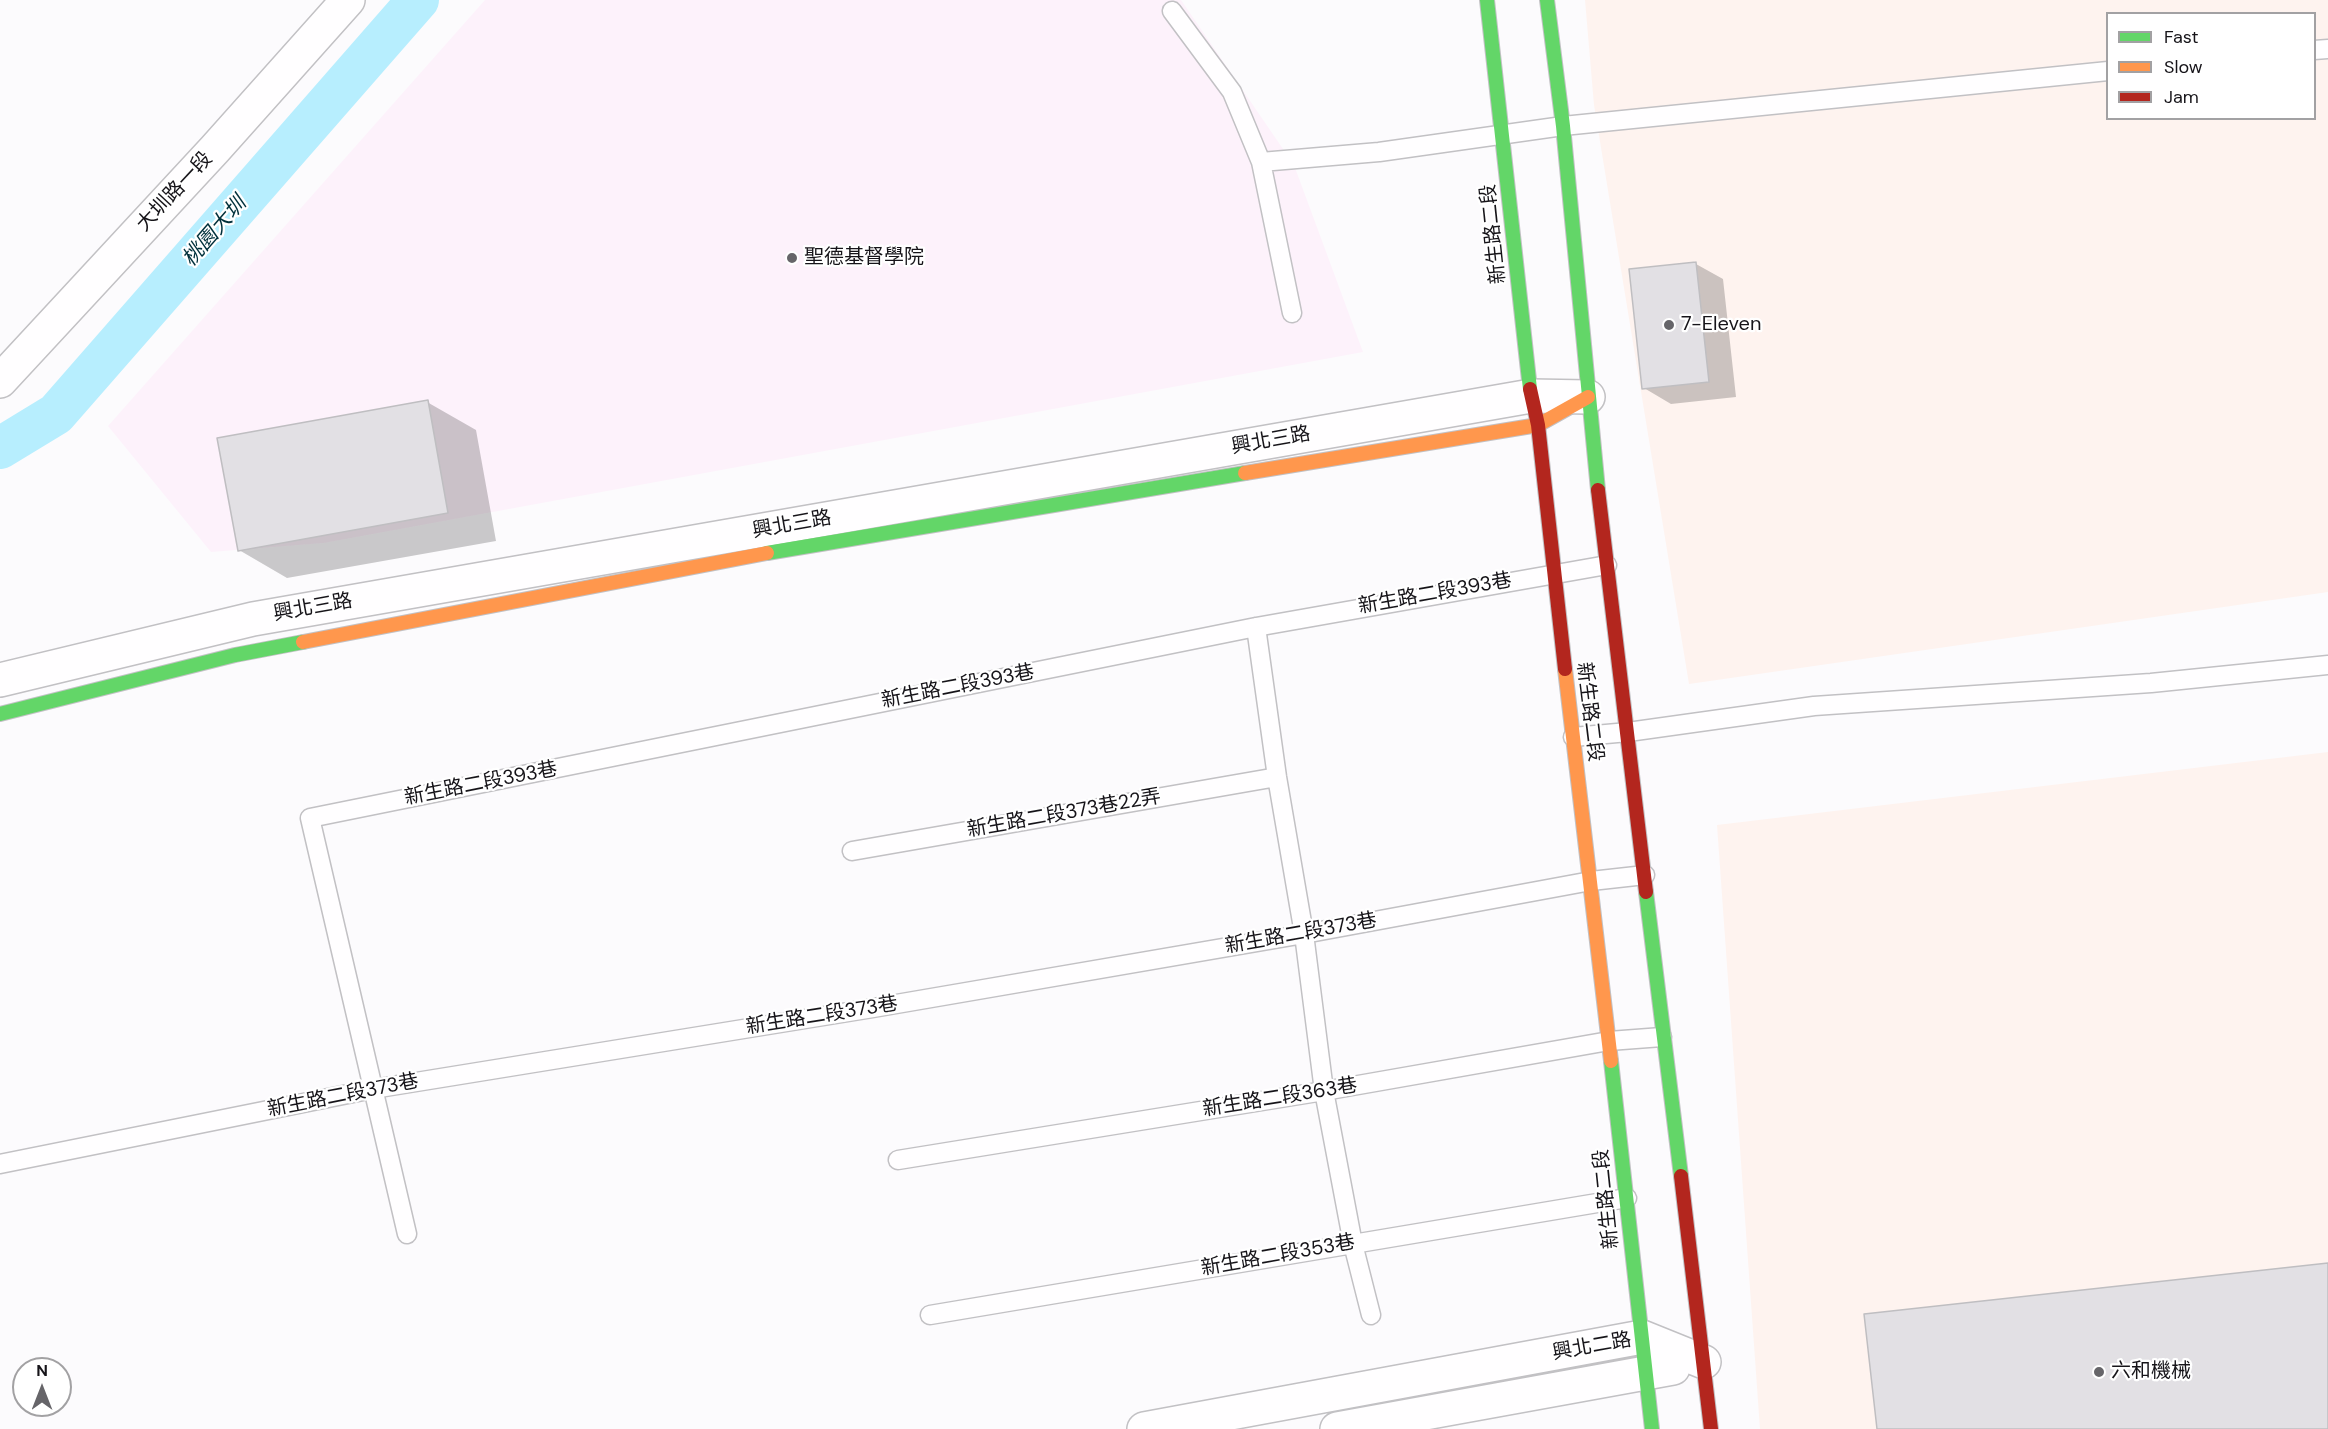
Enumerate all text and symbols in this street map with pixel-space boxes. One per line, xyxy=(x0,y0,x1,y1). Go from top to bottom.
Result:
legend xyxy=(2106,12,2316,120)
text: Fast xyxy=(2164,25,2199,49)
text: Slow xyxy=(2164,55,2203,79)
text: Jam xyxy=(2164,85,2199,109)
street label: 大圳路一段 xyxy=(132,147,218,237)
street label: 新生路二段 xyxy=(1477,183,1511,285)
water label: 桃園大圳 xyxy=(178,192,252,272)
place label: 聖德基督學院 xyxy=(804,246,924,270)
marker: 聖德基督學院 xyxy=(785,251,799,265)
place label: 7-Eleven xyxy=(1681,313,1761,337)
marker: 7-Eleven xyxy=(1662,318,1676,332)
street label: 興北三路 xyxy=(1230,422,1312,460)
street label: 興北三路 xyxy=(751,506,833,544)
street label: 新生路二段393巷 xyxy=(1356,569,1514,619)
street label: 興北三路 xyxy=(272,589,354,627)
street label: 新生路二段393巷 xyxy=(879,660,1037,714)
street label: 新生路二段 xyxy=(1571,661,1607,763)
street label: 新生路二段393巷 xyxy=(402,757,560,811)
street label: 新生路二段373巷22弄 xyxy=(965,785,1163,843)
street label: 新生路二段373巷 xyxy=(1223,909,1379,959)
street label: 新生路二段373巷 xyxy=(744,992,900,1040)
street label: 新生路二段373巷 xyxy=(265,1070,421,1122)
street label: 新生路二段363巷 xyxy=(1201,1074,1359,1122)
street label: 新生路二段 xyxy=(1590,1148,1624,1250)
street label: 新生路二段353巷 xyxy=(1199,1231,1357,1281)
street label: 興北二路 xyxy=(1551,1328,1633,1366)
north arrow xyxy=(12,1357,72,1417)
text: N xyxy=(36,1360,48,1381)
place label: 六和機械 xyxy=(2111,1360,2191,1384)
marker: 六和機械 xyxy=(2092,1365,2106,1379)

